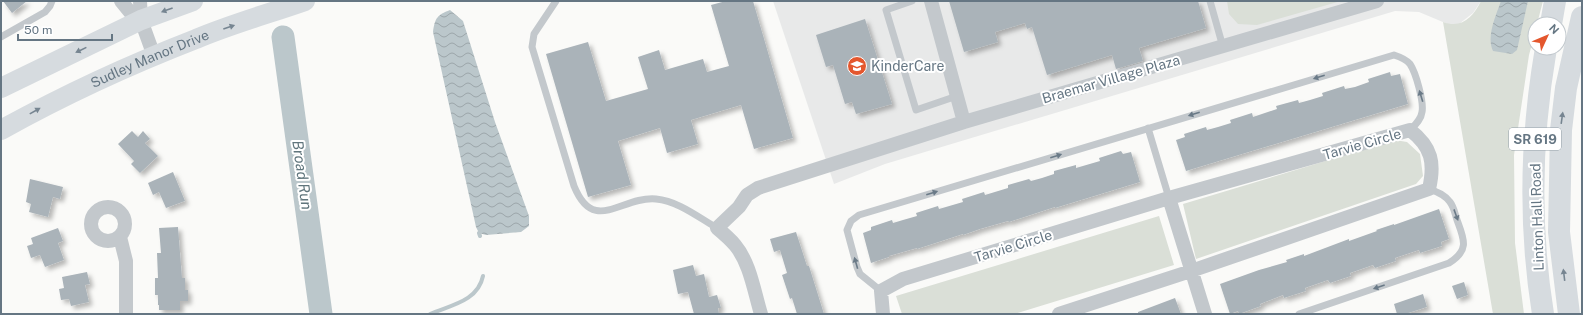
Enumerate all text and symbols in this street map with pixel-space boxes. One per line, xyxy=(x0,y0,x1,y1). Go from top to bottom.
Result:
one-way arrow xyxy=(160,8,172,14)
scale bar xyxy=(18,16,112,42)
north arrow xyxy=(1527,16,1567,56)
text: N xyxy=(1547,22,1561,36)
text: 50 m xyxy=(24,23,52,37)
one-way arrow xyxy=(224,24,236,30)
street label: Sudley Manor Drive xyxy=(88,27,211,91)
one-way arrow xyxy=(75,47,87,53)
street label: Braemar Village Plaza xyxy=(1040,52,1182,106)
school or university icon: KinderCare xyxy=(846,55,868,77)
place label: KinderCare xyxy=(871,58,945,74)
one-way arrow xyxy=(1313,74,1325,80)
one-way arrow xyxy=(1418,89,1424,101)
one-way arrow xyxy=(29,108,41,114)
one-way arrow xyxy=(1188,111,1200,117)
one-way arrow xyxy=(1559,112,1565,124)
street label: Tarvie Circle xyxy=(1321,125,1403,163)
road number: SR 619 xyxy=(1509,128,1561,150)
water label: Broad Run xyxy=(289,139,316,211)
one-way arrow xyxy=(1050,153,1062,159)
street label: Linton Hall Road xyxy=(1527,163,1547,271)
one-way arrow xyxy=(926,190,938,196)
one-way arrow xyxy=(1453,209,1459,221)
street label: Tarvie Circle xyxy=(972,227,1054,265)
one-way arrow xyxy=(853,257,859,269)
one-way arrow xyxy=(1560,269,1567,281)
one-way arrow xyxy=(1373,284,1385,290)

